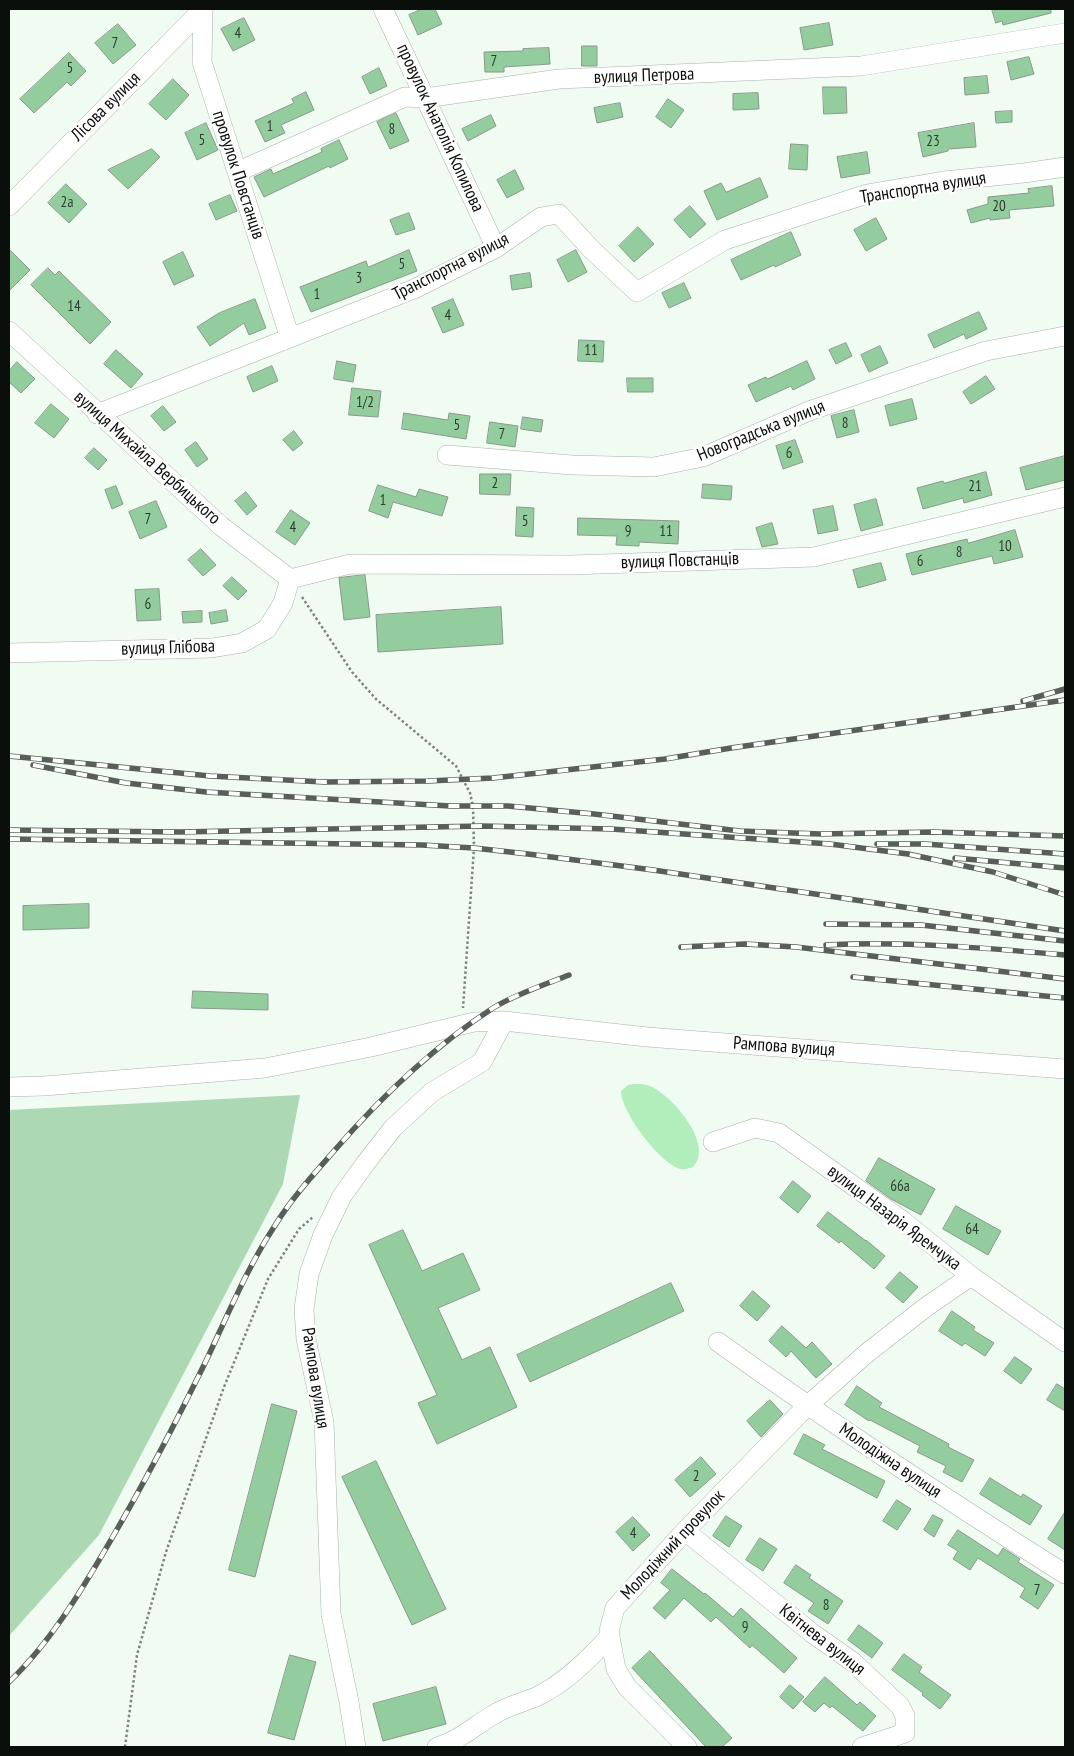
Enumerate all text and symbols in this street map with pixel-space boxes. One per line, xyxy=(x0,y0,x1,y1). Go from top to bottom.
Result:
house number: 4 xyxy=(235,25,241,43)
house number: 7 xyxy=(112,35,118,53)
street label: провулок Анатолія Копилова xyxy=(392,41,488,215)
house number: 7 xyxy=(491,53,497,71)
house number: 5 xyxy=(67,60,73,78)
street label: вулиця Петрова xyxy=(593,63,695,89)
street label: Лісова вулиця xyxy=(67,68,145,146)
street label: провулок Повстанців xyxy=(207,108,269,242)
house number: 1 xyxy=(267,118,273,136)
house number: 8 xyxy=(389,121,395,139)
house number: 5 xyxy=(199,132,205,150)
house number: 23 xyxy=(926,133,940,151)
street label: Транспортна вулиця xyxy=(858,167,988,209)
house number: 2а xyxy=(61,194,73,212)
house number: 20 xyxy=(992,198,1006,216)
street label: Транспортна вулиця xyxy=(389,228,513,306)
house number: 5 xyxy=(399,256,405,274)
house number: 3 xyxy=(356,270,362,288)
house number: 1 xyxy=(314,286,320,304)
house number: 14 xyxy=(67,298,81,316)
house number: 4 xyxy=(445,307,451,325)
house number: 11 xyxy=(584,342,598,360)
street label: вулиця Михайла Вербицького xyxy=(69,387,225,529)
house number: 1/2 xyxy=(356,394,374,412)
street label: Новоградська вулиця xyxy=(694,396,828,466)
house number: 8 xyxy=(842,415,848,433)
house number: 5 xyxy=(454,417,460,435)
house number: 7 xyxy=(499,426,505,444)
house number: 6 xyxy=(786,445,792,463)
house number: 2 xyxy=(492,475,498,493)
house number: 21 xyxy=(968,478,982,496)
house number: 1 xyxy=(380,492,386,510)
house number: 7 xyxy=(145,511,151,529)
house number: 5 xyxy=(522,513,528,531)
house number: 4 xyxy=(290,519,296,537)
house number: 9 xyxy=(625,523,631,541)
house number: 11 xyxy=(659,523,673,541)
house number: 10 xyxy=(998,538,1012,556)
house number: 8 xyxy=(956,544,962,562)
street label: вулиця Повстанців xyxy=(620,548,740,574)
house number: 6 xyxy=(917,553,923,571)
house number: 6 xyxy=(145,596,151,614)
street label: вулиця Глібова xyxy=(121,636,215,660)
street label: Рампова вулиця xyxy=(732,1033,836,1061)
street label: вулиця Назарія Яремчука xyxy=(823,1161,965,1275)
house number: 66а xyxy=(890,1178,910,1196)
house number: 64 xyxy=(965,1221,979,1239)
street label: Рампова вулиця xyxy=(296,1326,334,1430)
street label: Молодіжна вулиця xyxy=(835,1419,945,1503)
house number: 2 xyxy=(693,1468,699,1486)
street label: Молодіжний провулок xyxy=(617,1486,729,1604)
house number: 4 xyxy=(630,1525,636,1543)
house number: 7 xyxy=(1034,1582,1040,1600)
house number: 8 xyxy=(823,1597,829,1615)
street label: Квітнева вулиця xyxy=(775,1600,869,1680)
house number: 9 xyxy=(742,1619,748,1637)

